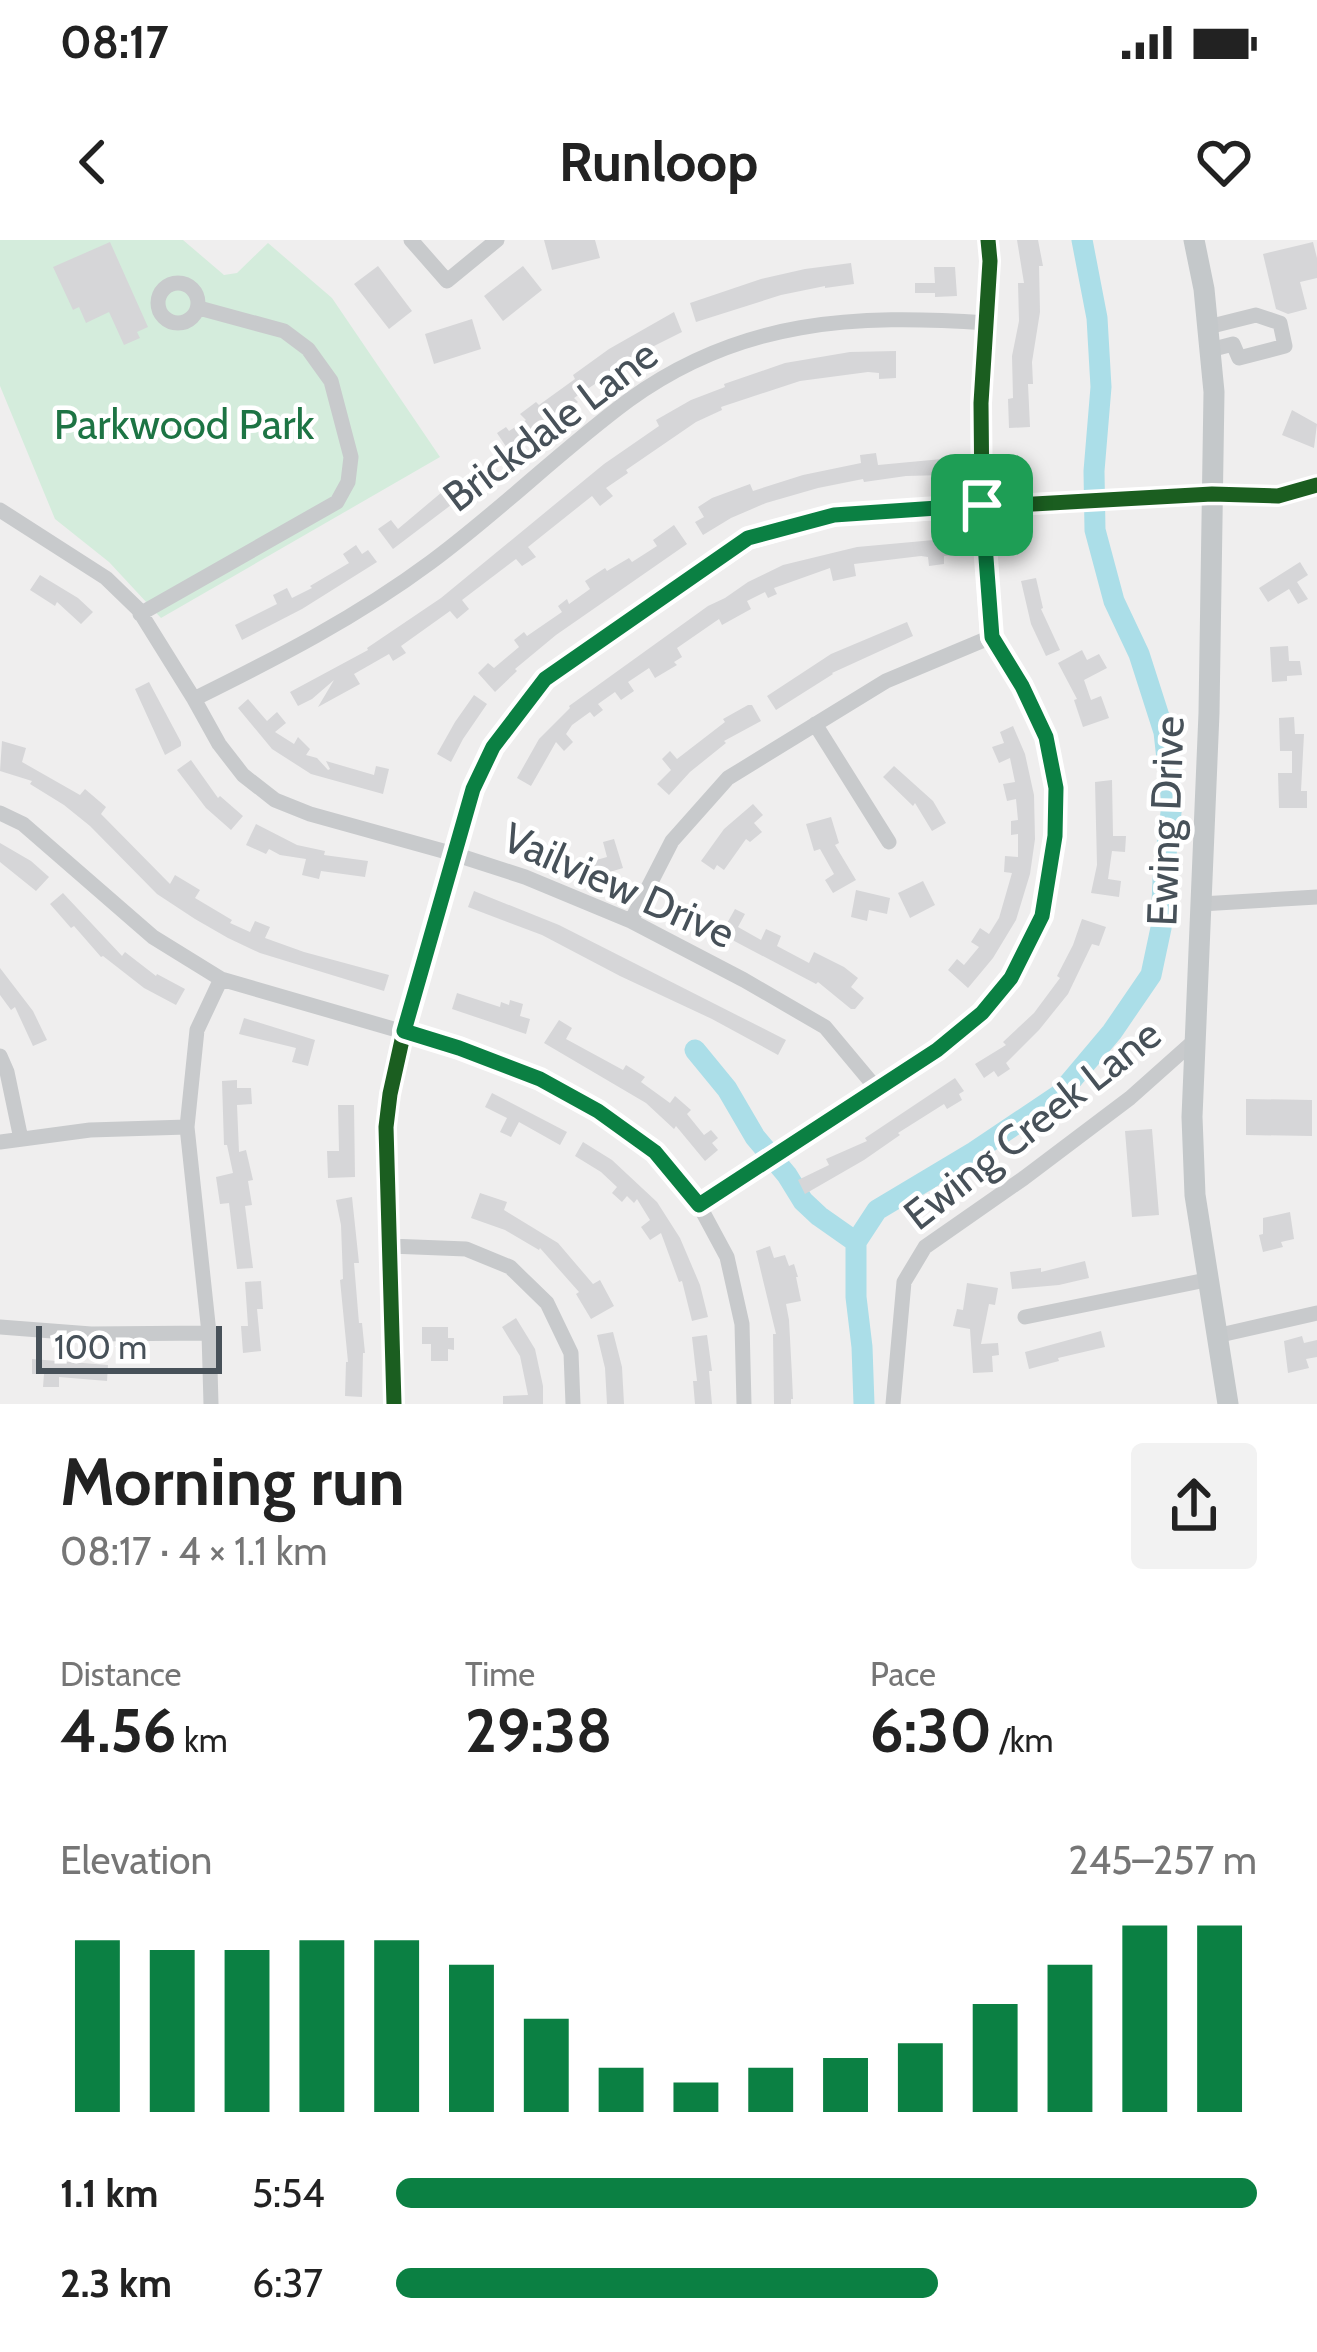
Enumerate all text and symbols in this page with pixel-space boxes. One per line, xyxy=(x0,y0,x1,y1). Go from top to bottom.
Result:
text: 08:17 xyxy=(60,15,169,69)
icon: back xyxy=(60,129,126,195)
text: Runloop xyxy=(559,129,758,195)
icon: heart xyxy=(1191,129,1257,195)
street label: Brickdale Lane xyxy=(433,328,667,522)
park label: Parkwood Park xyxy=(54,398,314,450)
pin xyxy=(931,454,1033,556)
icon: arrive xyxy=(949,472,1015,538)
street label: Ewing Drive xyxy=(1135,715,1195,927)
street label: Vailview Drive xyxy=(495,811,743,959)
street label: Ewing Creek Lane xyxy=(893,1008,1171,1240)
scale bar xyxy=(36,1320,222,1373)
text: 100 m xyxy=(54,1327,147,1367)
text: Morning run xyxy=(60,1441,405,1522)
button: share xyxy=(1131,1443,1257,1569)
text: 08:17 · 4 × 1.1 km xyxy=(60,1527,328,1575)
text: Distance xyxy=(60,1654,181,1694)
text: Time xyxy=(465,1654,535,1694)
text: Pace xyxy=(870,1654,936,1694)
text: 4.56 xyxy=(60,1694,177,1767)
text: 29:38 xyxy=(465,1694,612,1767)
text: 6:30 xyxy=(870,1694,992,1767)
text: km xyxy=(177,1720,228,1760)
text: /km xyxy=(992,1720,1054,1760)
text: Elevation xyxy=(60,1836,212,1884)
text: 245–257 m xyxy=(1068,1836,1257,1884)
text: 1.1 km xyxy=(60,2169,158,2217)
text: 5:54 xyxy=(252,2169,325,2217)
text: 2.3 km xyxy=(60,2259,172,2307)
text: 6:37 xyxy=(252,2259,323,2307)

